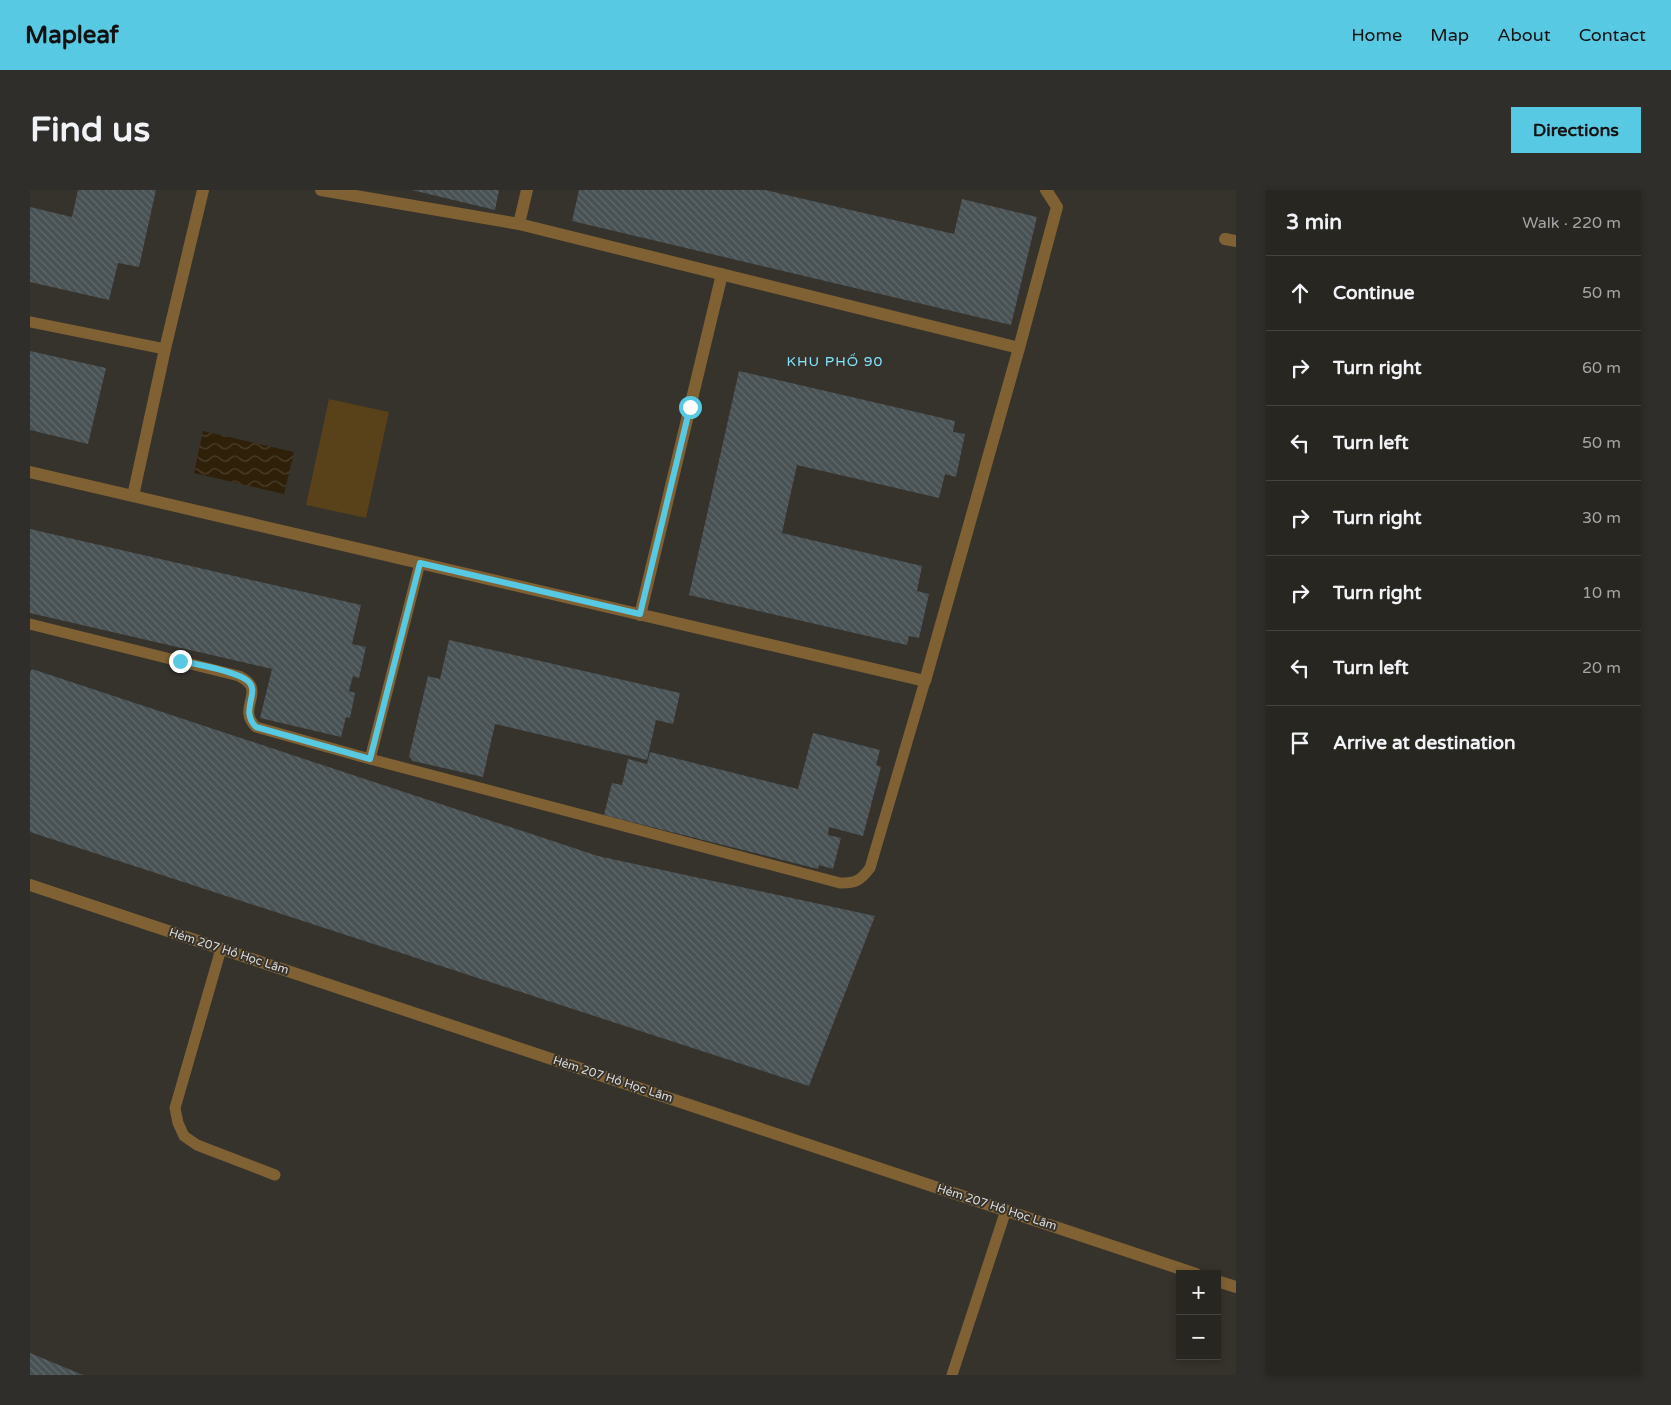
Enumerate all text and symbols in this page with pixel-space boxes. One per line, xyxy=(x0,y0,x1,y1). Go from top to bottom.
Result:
text: Mapleaf xyxy=(25,21,119,50)
text: Home xyxy=(1351,24,1402,46)
text: Map xyxy=(1430,24,1469,46)
text: About xyxy=(1497,24,1551,46)
text: Contact xyxy=(1579,24,1646,46)
button: Directions xyxy=(1511,107,1641,153)
text: Find us xyxy=(30,109,150,151)
text: 3 min xyxy=(1286,210,1342,235)
text: Walk · 220 m xyxy=(1522,213,1621,233)
icon: ahead xyxy=(1286,279,1314,307)
text: Continue xyxy=(1333,282,1415,304)
text: 50 m xyxy=(1582,283,1621,303)
district label: KHU PHỐ 90 xyxy=(787,353,883,370)
icon: right xyxy=(1286,354,1314,382)
text: Turn right xyxy=(1333,357,1421,379)
text: 60 m xyxy=(1582,358,1621,378)
route start xyxy=(679,396,702,419)
icon: left xyxy=(1286,429,1314,457)
text: Turn left xyxy=(1333,432,1409,454)
text: 50 m xyxy=(1582,433,1621,453)
icon: right xyxy=(1286,504,1314,532)
text: Turn right xyxy=(1333,507,1421,529)
text: 30 m xyxy=(1582,508,1621,528)
icon: right xyxy=(1286,579,1314,607)
text: Turn right xyxy=(1333,582,1421,604)
text: 10 m xyxy=(1582,583,1621,603)
route end xyxy=(169,650,192,673)
icon: left xyxy=(1286,654,1314,682)
text: Turn left xyxy=(1333,657,1409,679)
text: 20 m xyxy=(1582,658,1621,678)
icon: arrive xyxy=(1286,729,1314,757)
text: Arrive at destination xyxy=(1333,732,1516,754)
street label: Hẻm 207 Hồ Học Lãm xyxy=(167,925,291,977)
street label: Hẻm 207 Hồ Học Lãm xyxy=(551,1053,675,1105)
street label: Hẻm 207 Hồ Học Lãm xyxy=(935,1181,1059,1233)
map controls xyxy=(1176,1270,1221,1360)
button: + xyxy=(1176,1270,1221,1315)
button: − xyxy=(1176,1315,1221,1360)

